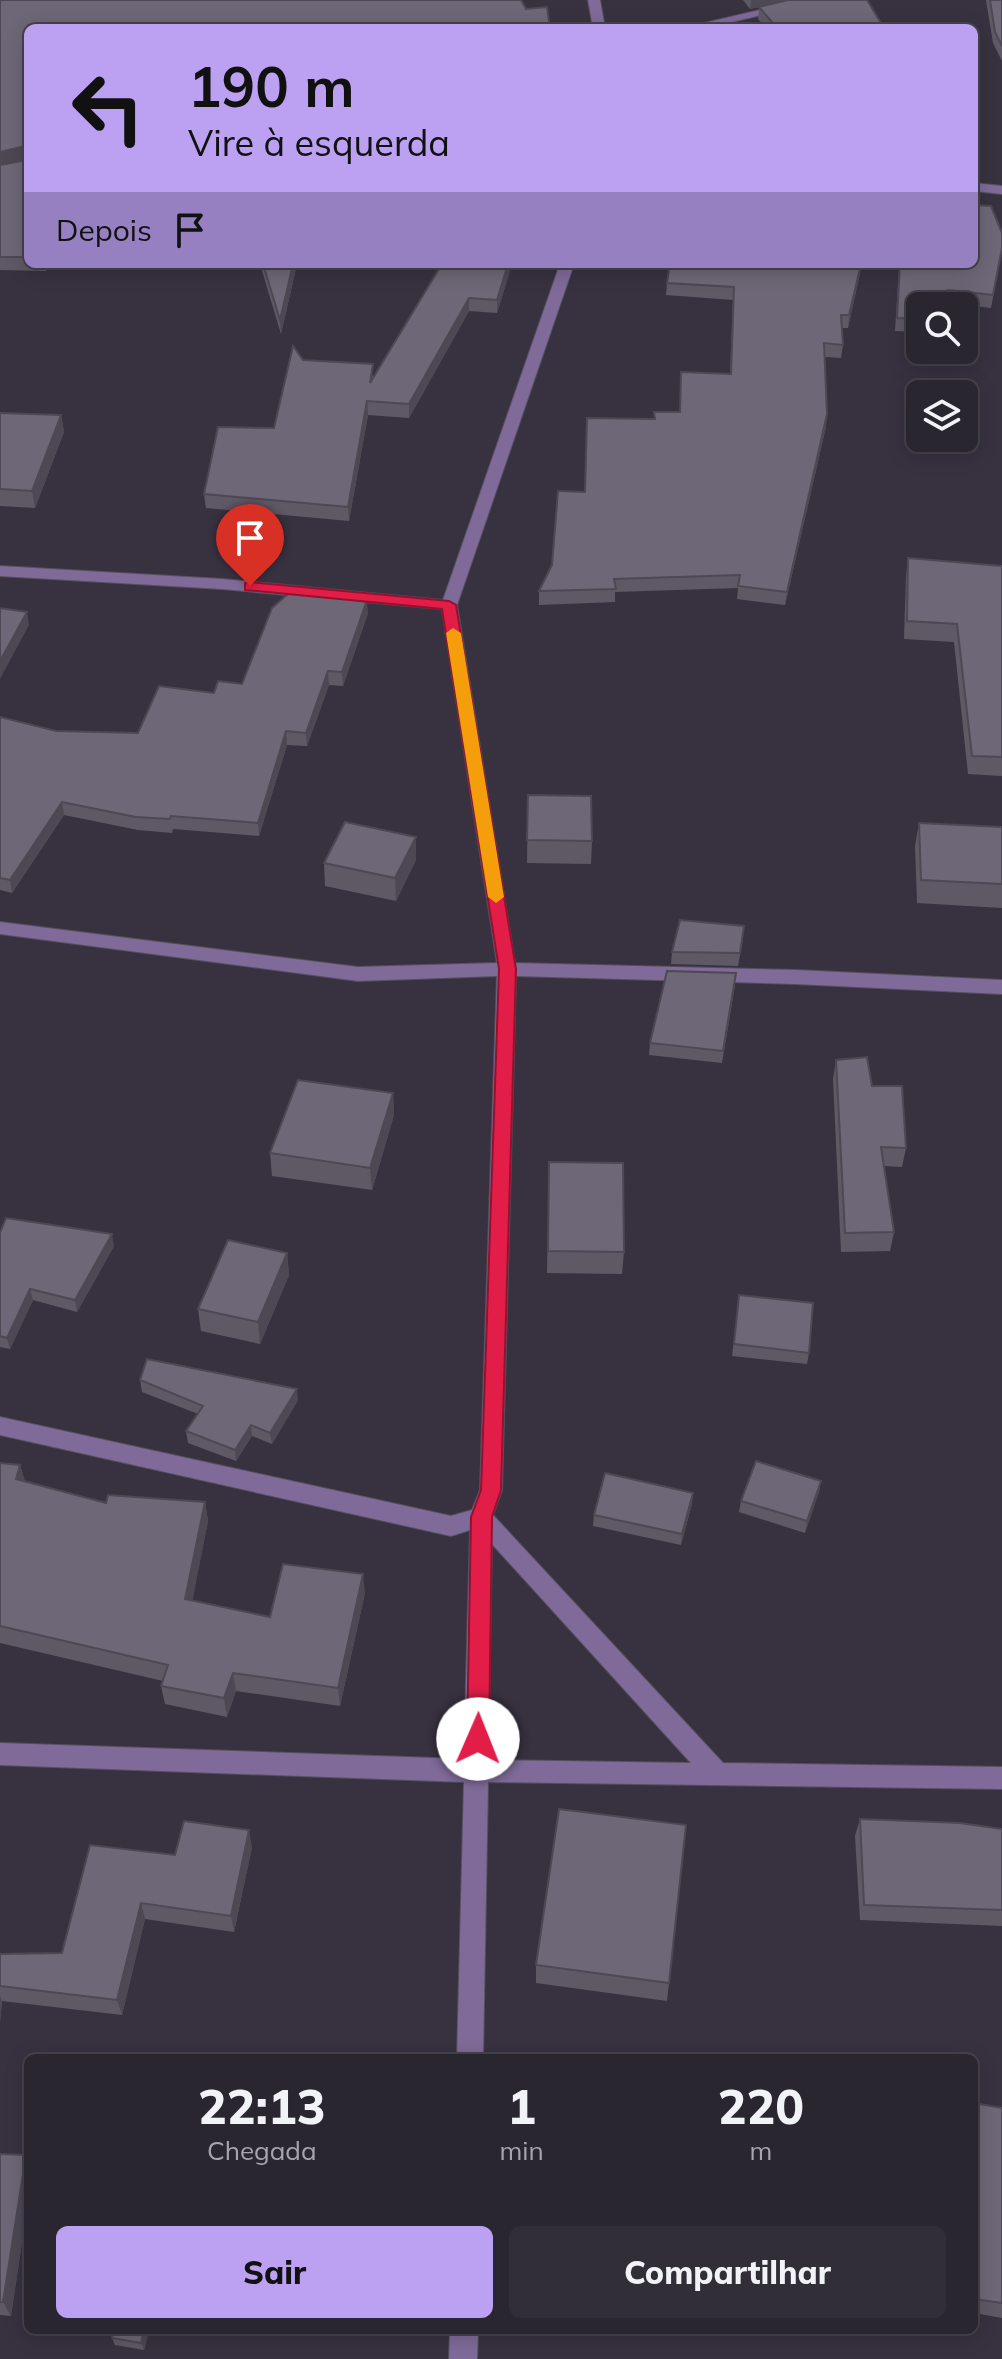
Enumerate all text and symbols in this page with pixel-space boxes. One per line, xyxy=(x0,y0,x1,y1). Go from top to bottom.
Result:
text: 190 m xyxy=(188,51,355,121)
icon: left xyxy=(56,56,160,160)
text: Vire à esquerda xyxy=(188,120,450,165)
icon: arrive xyxy=(168,208,212,252)
text: Depois xyxy=(56,211,152,249)
map controls xyxy=(906,292,978,452)
button: search xyxy=(906,292,978,364)
button: layers xyxy=(906,380,978,452)
pin xyxy=(216,504,284,586)
icon: arrive xyxy=(228,516,272,560)
position arrow xyxy=(436,1697,520,1781)
text: 22:13 xyxy=(198,2076,326,2136)
text: 1 xyxy=(507,2076,536,2136)
text: 220 xyxy=(718,2076,804,2136)
text: Chegada xyxy=(207,2134,317,2167)
text: min xyxy=(500,2134,544,2167)
text: m xyxy=(749,2134,772,2167)
button: Sair xyxy=(56,2226,493,2318)
button: Compartilhar xyxy=(509,2226,946,2318)

